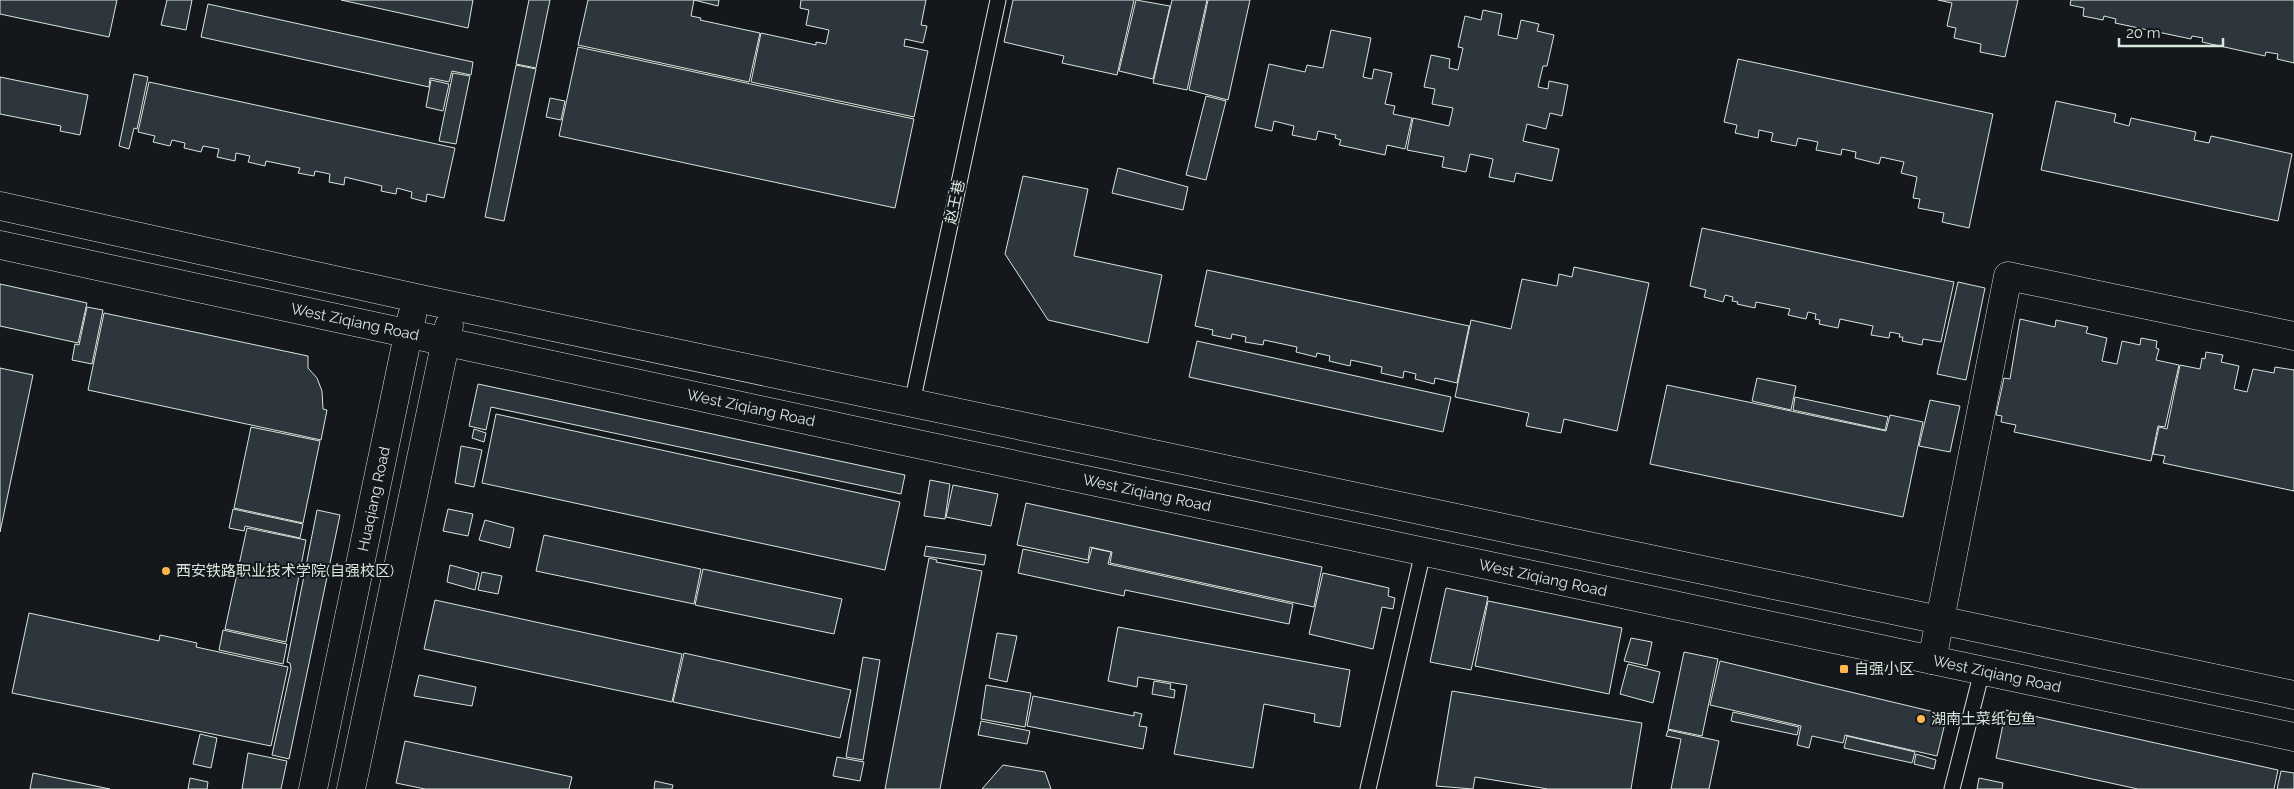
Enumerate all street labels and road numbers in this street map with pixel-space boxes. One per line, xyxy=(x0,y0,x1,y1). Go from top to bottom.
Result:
street label: 赵王巷 xyxy=(942,178,968,226)
street label: West Ziqiang Road xyxy=(289,300,421,344)
street label: West Ziqiang Road xyxy=(685,386,817,430)
street label: Huaqiang Road xyxy=(354,445,394,553)
street label: West Ziqiang Road xyxy=(1081,471,1213,515)
street label: West Ziqiang Road xyxy=(1477,556,1609,600)
street label: West Ziqiang Road xyxy=(1931,652,2063,696)

